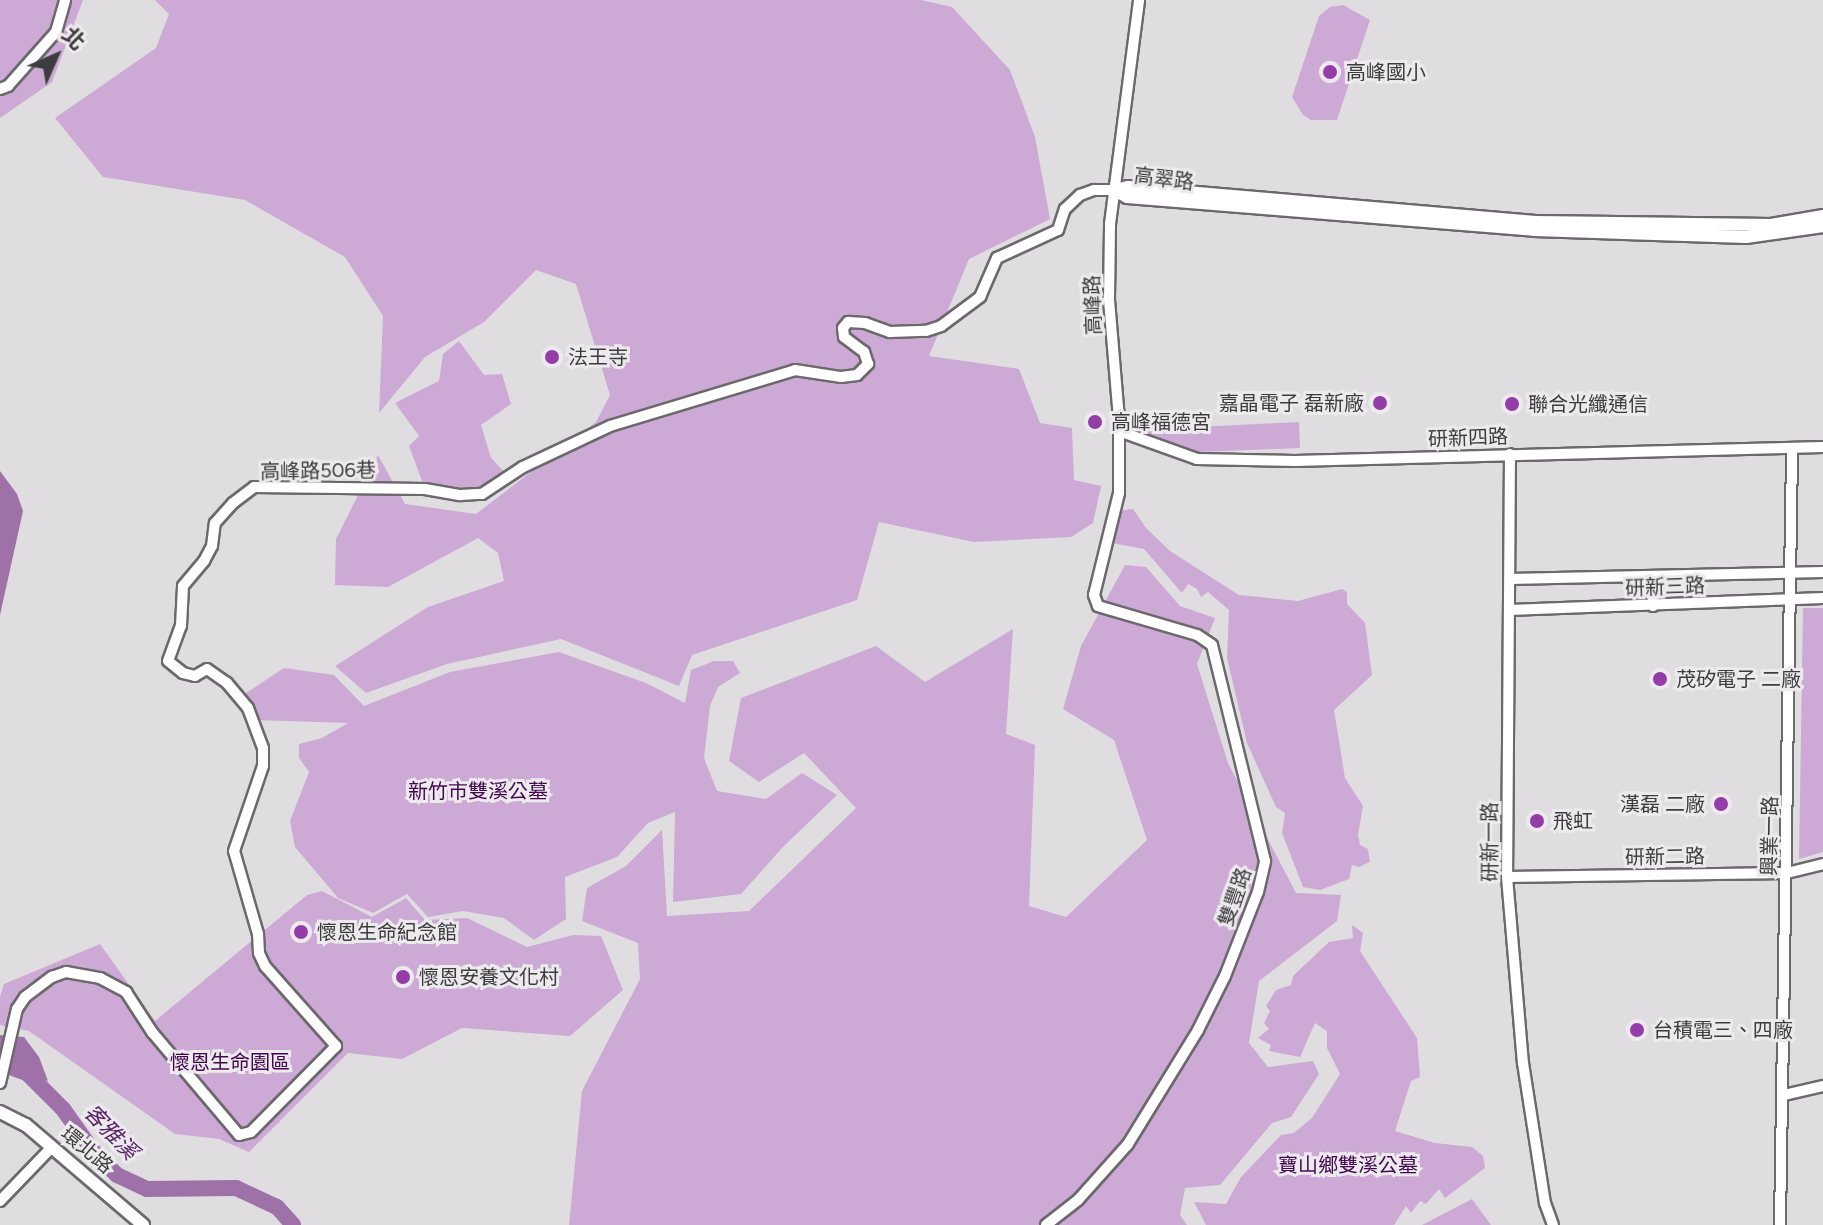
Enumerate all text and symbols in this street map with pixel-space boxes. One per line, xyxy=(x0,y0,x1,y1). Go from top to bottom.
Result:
north arrow xyxy=(16,16,96,96)
text: 北 xyxy=(56,21,91,56)
place label: 高峰國小 xyxy=(1346,60,1426,84)
marker: 高峰國小 xyxy=(1321,63,1339,81)
street label: 高翠路 xyxy=(1133,163,1195,195)
street label: 高峰路 xyxy=(1080,275,1106,335)
place label: 法王寺 xyxy=(568,345,628,369)
marker: 法王寺 xyxy=(543,348,561,366)
place label: 嘉晶電子 磊新廠 xyxy=(1219,391,1364,415)
place label: 聯合光纖通信 xyxy=(1528,392,1648,416)
marker: 嘉晶電子 磊新廠 xyxy=(1371,394,1389,412)
marker: 聯合光纖通信 xyxy=(1503,395,1521,413)
place label: 高峰福德宮 xyxy=(1111,410,1211,434)
marker: 高峰福德宮 xyxy=(1086,413,1104,431)
street label: 研新四路 xyxy=(1428,425,1508,451)
street label: 高峰路506巷 xyxy=(260,458,376,484)
street label: 研新三路 xyxy=(1625,574,1705,600)
place label: 茂矽電子 二廠 xyxy=(1676,667,1801,691)
marker: 茂矽電子 二廠 xyxy=(1651,670,1669,688)
park label: 新竹市雙溪公墓 xyxy=(408,779,548,803)
place label: 漢磊 二廠 xyxy=(1620,792,1705,816)
marker: 漢磊 二廠 xyxy=(1712,795,1730,813)
street label: 興業一路 xyxy=(1757,796,1783,876)
street label: 研新一路 xyxy=(1478,802,1502,882)
place label: 飛虹 xyxy=(1553,809,1593,833)
marker: 飛虹 xyxy=(1528,812,1546,830)
street label: 研新二路 xyxy=(1625,844,1705,870)
street label: 雙豐路 xyxy=(1214,865,1256,929)
place label: 懷恩生命紀念館 xyxy=(317,920,457,944)
marker: 懷恩生命紀念館 xyxy=(292,923,310,941)
place label: 懷恩安養文化村 xyxy=(419,965,559,989)
marker: 懷恩安養文化村 xyxy=(394,968,412,986)
place label: 台積電三、四廠 xyxy=(1653,1018,1793,1042)
marker: 台積電三、四廠 xyxy=(1628,1021,1646,1039)
park label: 懷恩生命園區 xyxy=(170,1050,290,1074)
water label: 客雅溪 xyxy=(79,1099,143,1165)
street label: 環北路 xyxy=(56,1122,118,1178)
park label: 寶山鄉雙溪公墓 xyxy=(1278,1153,1418,1177)

